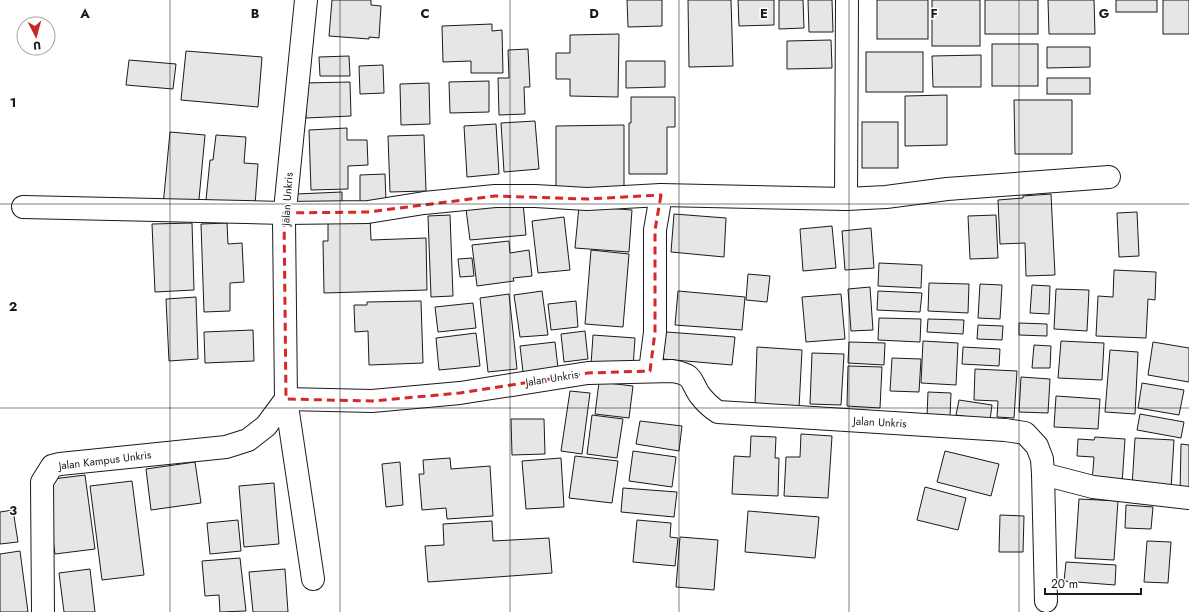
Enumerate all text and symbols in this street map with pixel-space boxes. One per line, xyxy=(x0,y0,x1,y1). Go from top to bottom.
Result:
text: A xyxy=(79,4,90,23)
text: B xyxy=(251,4,260,23)
text: C xyxy=(420,4,430,23)
text: D xyxy=(589,4,599,23)
text: E xyxy=(760,4,768,23)
text: F xyxy=(930,4,938,23)
text: G xyxy=(1099,4,1110,23)
north arrow xyxy=(16,16,56,56)
text: U xyxy=(32,38,42,54)
text: 1 xyxy=(10,93,16,112)
street label: Jalan Unkris xyxy=(277,171,297,228)
text: 2 xyxy=(9,297,17,316)
street label: Jalan Unkris xyxy=(522,366,580,390)
street label: Jalan Unkris xyxy=(851,413,908,431)
street label: Jalan Kampus Unkris xyxy=(56,446,153,474)
text: 3 xyxy=(9,501,17,520)
scale bar xyxy=(1045,570,1141,596)
text: 20 m xyxy=(1051,575,1078,593)

